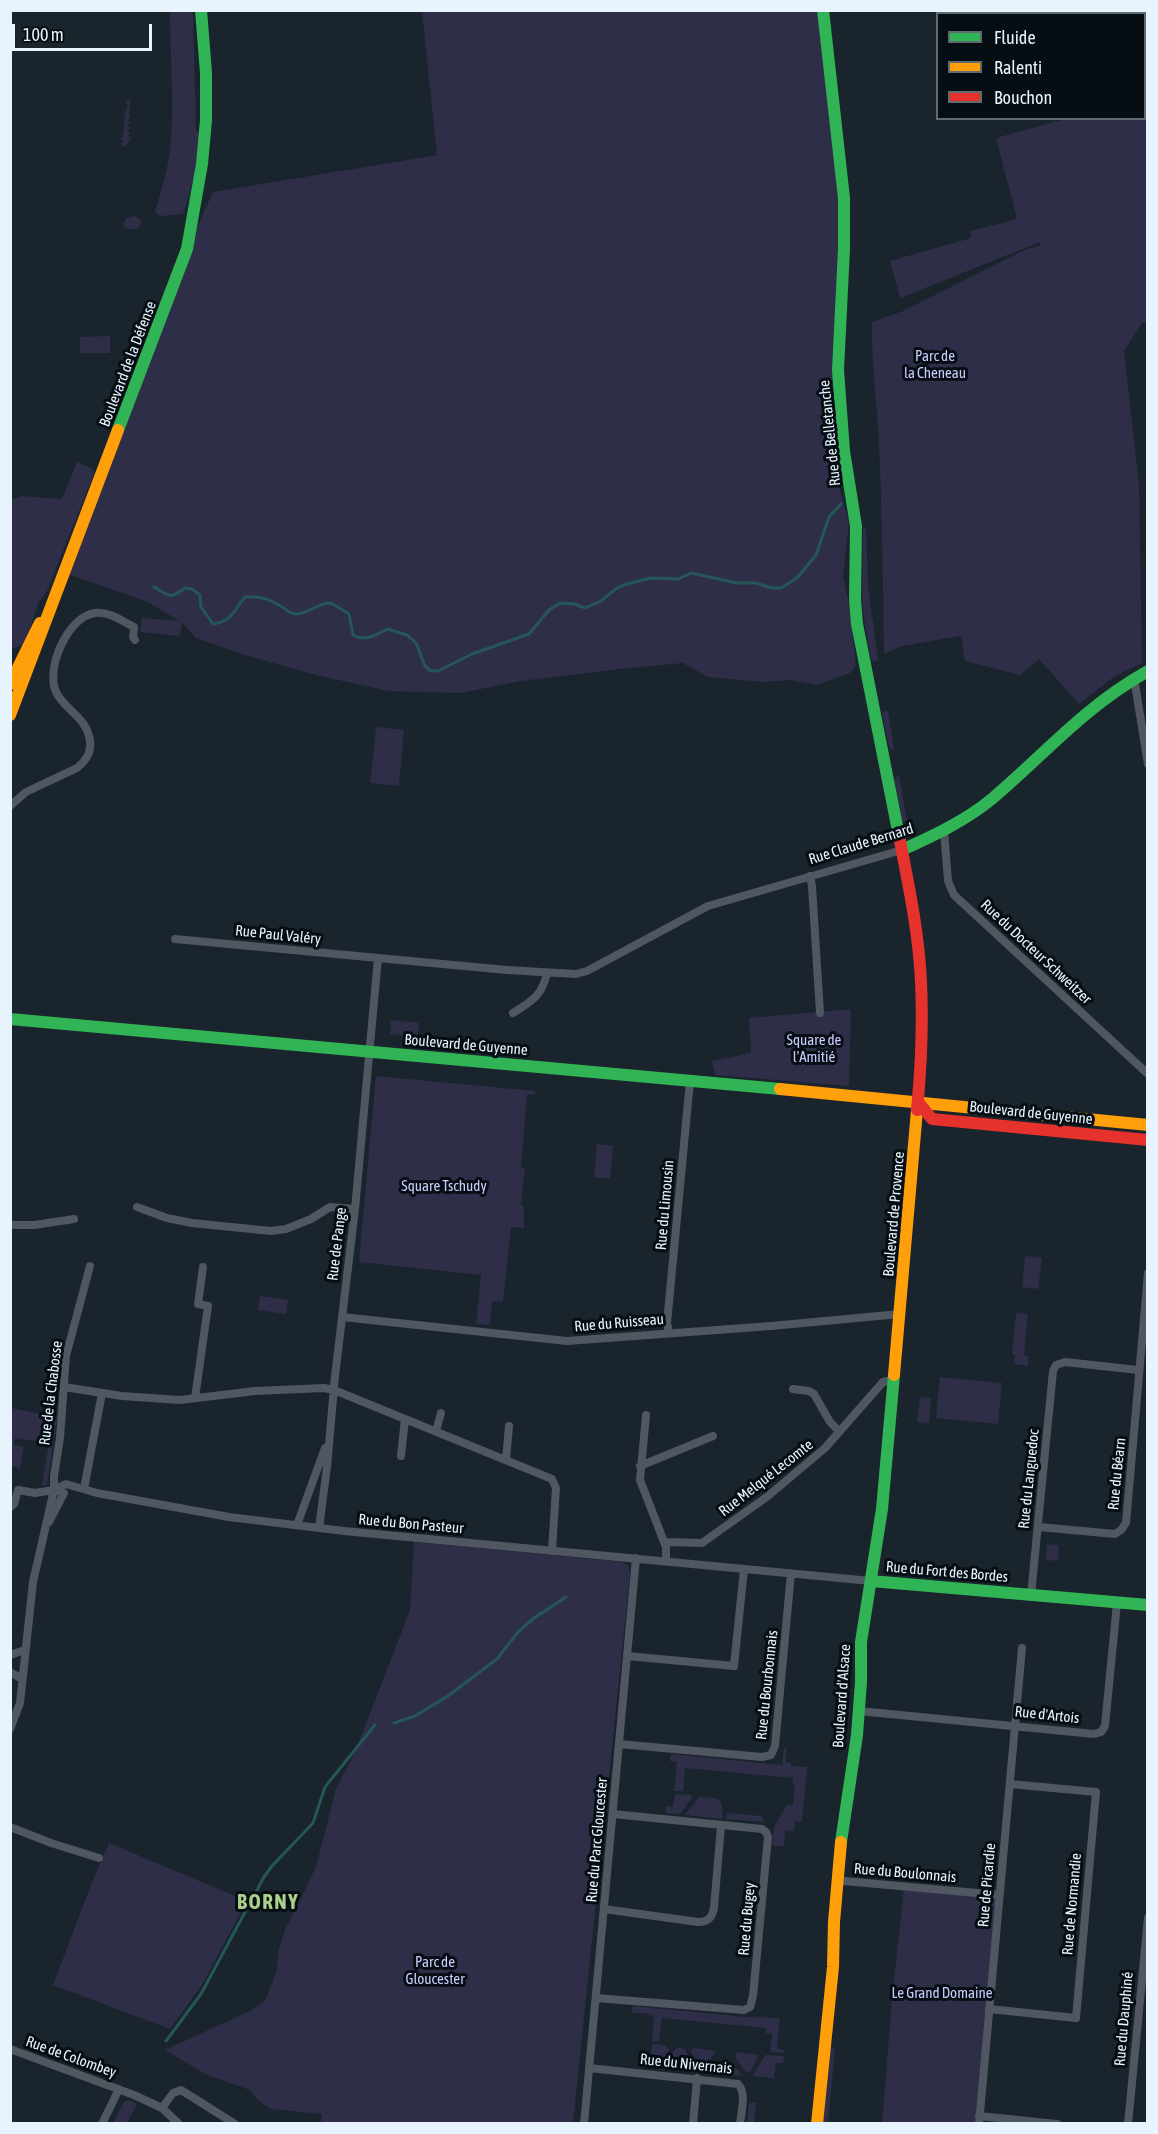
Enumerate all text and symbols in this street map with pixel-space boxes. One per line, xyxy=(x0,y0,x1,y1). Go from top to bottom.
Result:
scale bar xyxy=(15,12,154,50)
legend xyxy=(936,12,1146,120)
text: 100 m xyxy=(23,24,64,45)
text: Fluide xyxy=(994,27,1036,48)
text: Ralenti xyxy=(994,57,1042,78)
text: Bouchon xyxy=(994,87,1052,108)
street label: Boulevard de la Défense xyxy=(96,299,160,429)
park label: Parc de la Cheneau xyxy=(904,347,966,382)
street label: Rue de Belletanche xyxy=(815,379,845,487)
street label: Rue Claude Bernard xyxy=(806,820,916,868)
street label: Rue du Docteur Schweitzer xyxy=(977,896,1095,1008)
street label: Rue Paul Valéry xyxy=(234,922,322,948)
street label: Boulevard de Guyenne xyxy=(404,1031,528,1059)
park label: Square de l'Amitié xyxy=(787,1031,841,1066)
street label: Boulevard de Guyenne xyxy=(968,1098,1094,1128)
street label: Boulevard de Provence xyxy=(880,1151,908,1277)
street label: Rue du Limousin xyxy=(652,1159,678,1251)
park label: Square Tschudy xyxy=(401,1177,487,1195)
street label: Rue de Pange xyxy=(324,1206,350,1282)
street label: Rue du Ruisseau xyxy=(573,1310,665,1336)
street label: Rue de la Chabosse xyxy=(36,1340,66,1446)
street label: Rue du Languedoc xyxy=(1015,1428,1043,1530)
street label: Rue Melqué Lecomte xyxy=(715,1436,817,1520)
street label: Rue du Béarn xyxy=(1104,1437,1130,1511)
street label: Rue du Bon Pasteur xyxy=(358,1510,464,1538)
street label: Rue du Fort des Bordes xyxy=(885,1558,1009,1586)
street label: Rue du Bourbonnais xyxy=(752,1629,782,1741)
street label: Boulevard d'Alsace xyxy=(829,1643,855,1749)
street label: Rue d'Artois xyxy=(1014,1703,1080,1727)
street label: Rue du Parc Gloucester xyxy=(583,1777,611,1903)
street label: Rue de Picardie xyxy=(974,1842,1000,1928)
street label: Rue de Normandie xyxy=(1059,1852,1085,1956)
street label: Rue du Boulonnais xyxy=(853,1860,957,1886)
street label: Rue du Bugey xyxy=(735,1882,759,1956)
district label: BORNY xyxy=(237,1889,299,1915)
park label: Parc de Gloucester xyxy=(405,1953,465,1988)
street label: Rue du Dauphiné xyxy=(1111,1971,1137,2067)
park label: Le Grand Domaine xyxy=(892,1984,992,2002)
street label: Rue de Colombey xyxy=(23,2032,119,2082)
street label: Rue du Nivernais xyxy=(639,2050,733,2078)

